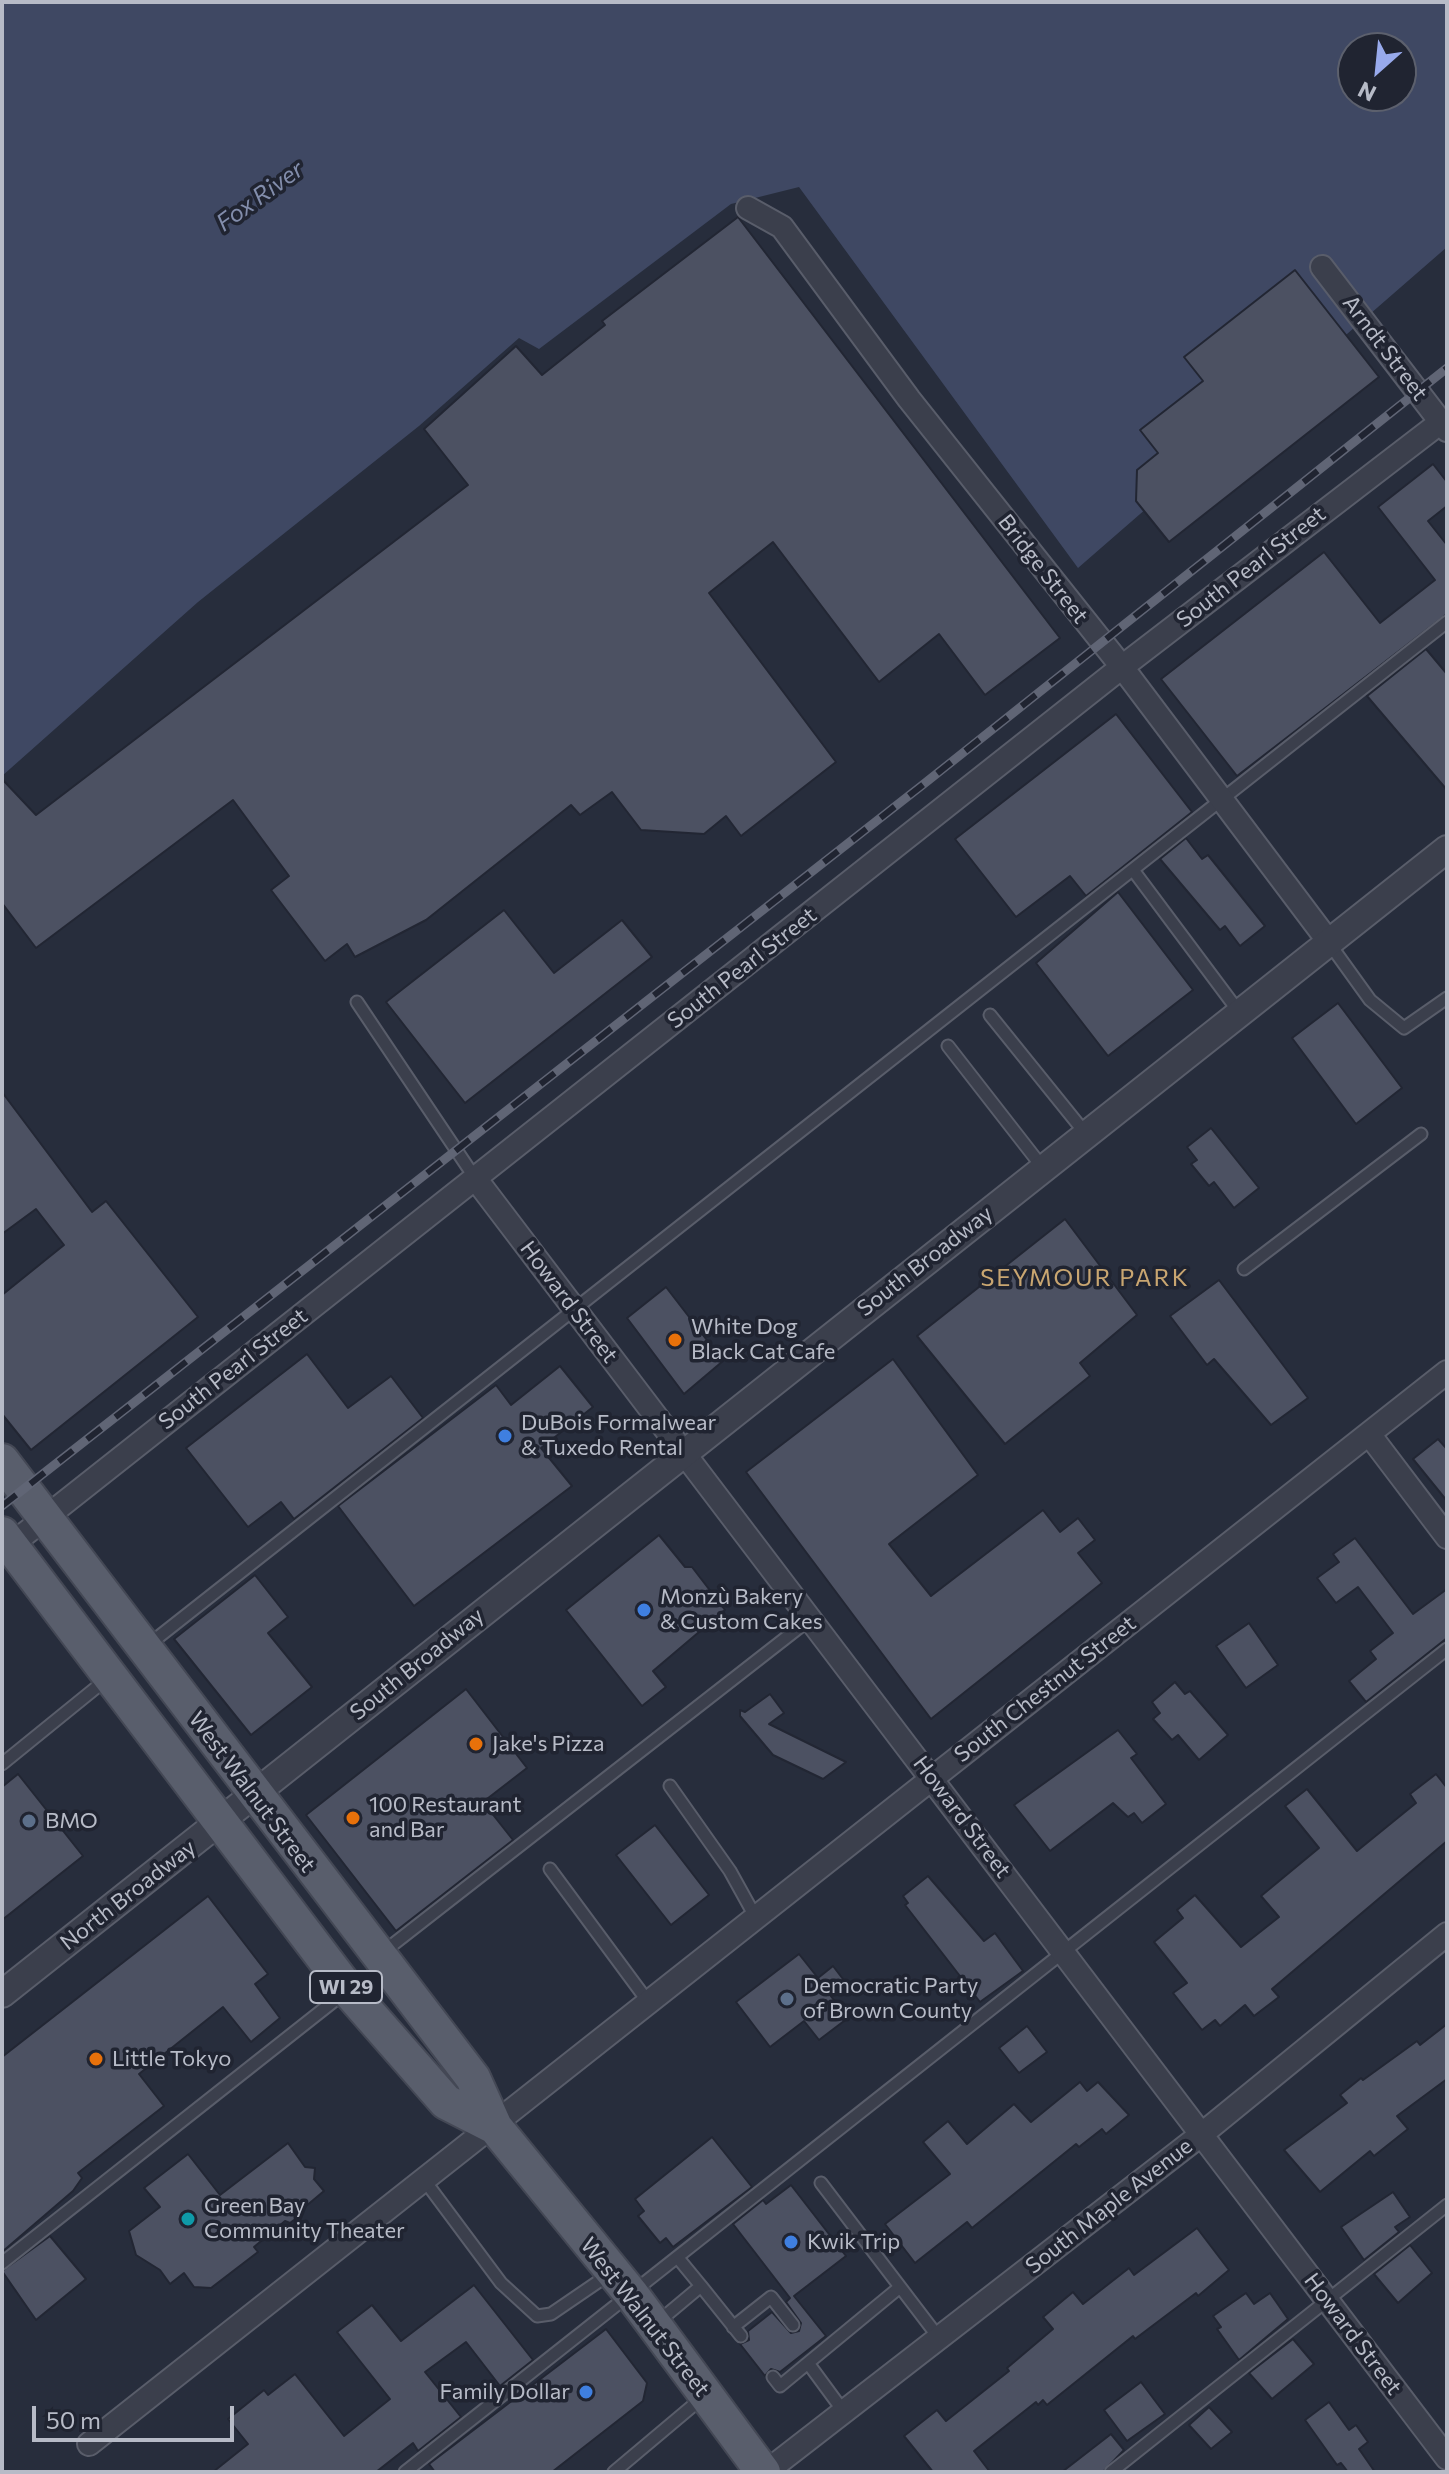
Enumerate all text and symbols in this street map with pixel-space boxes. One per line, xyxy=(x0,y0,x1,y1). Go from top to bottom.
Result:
north arrow xyxy=(1337,32,1417,112)
text: N xyxy=(1353,76,1380,108)
water label: Fox River xyxy=(211,155,309,237)
street label: Arndt Street xyxy=(1337,290,1433,406)
street label: South Pearl Street xyxy=(1171,501,1331,633)
street label: Bridge Street xyxy=(992,509,1094,629)
street label: South Pearl Street xyxy=(662,902,822,1034)
street label: South Broadway xyxy=(852,1200,998,1322)
street label: Howard Street xyxy=(515,1236,623,1368)
district label: SEYMOUR PARK xyxy=(980,1264,1190,1292)
street label: South Pearl Street xyxy=(153,1303,313,1435)
place label: White Dog Black Cat Cafe xyxy=(691,1314,835,1366)
marker: White Dog Black Cat Cafe xyxy=(666,1331,684,1349)
place label: DuBois Formalwear & Tuxedo Rental xyxy=(521,1410,716,1462)
marker: DuBois Formalwear & Tuxedo Rental xyxy=(496,1427,514,1445)
place label: Monzù Bakery & Custom Cakes xyxy=(660,1584,823,1636)
marker: Monzù Bakery & Custom Cakes xyxy=(635,1601,653,1619)
street label: South Broadway xyxy=(345,1602,489,1726)
street label: South Chestnut Street xyxy=(949,1610,1141,1768)
street label: West Walnut Street xyxy=(183,1706,321,1878)
place label: Jake's Pizza xyxy=(492,1731,604,1757)
marker: Jake's Pizza xyxy=(467,1735,485,1753)
street label: Howard Street xyxy=(908,1751,1016,1883)
place label: 100 Restaurant and Bar xyxy=(369,1792,521,1844)
place label: BMO xyxy=(45,1808,98,1834)
marker: 100 Restaurant and Bar xyxy=(344,1809,362,1827)
marker: BMO xyxy=(20,1812,38,1830)
street label: North Broadway xyxy=(55,1834,201,1956)
road number: WI 29 xyxy=(310,1971,382,2003)
place label: Democratic Party of Brown County xyxy=(803,1973,978,2024)
marker: Democratic Party of Brown County xyxy=(778,1990,796,2008)
place label: Little Tokyo xyxy=(112,2046,231,2072)
marker: Little Tokyo xyxy=(87,2050,105,2068)
street label: South Maple Avenue xyxy=(1020,2133,1198,2279)
place label: Green Bay Community Theater xyxy=(204,2193,405,2244)
marker: Green Bay Community Theater xyxy=(179,2210,197,2228)
place label: Kwik Trip xyxy=(807,2229,900,2255)
street label: West Walnut Street xyxy=(575,2232,715,2402)
marker: Kwik Trip xyxy=(782,2233,800,2251)
street label: Howard Street xyxy=(1299,2268,1407,2400)
place label: Family Dollar xyxy=(439,2379,570,2405)
marker: Family Dollar xyxy=(577,2383,595,2401)
scale bar xyxy=(36,2390,238,2440)
text: 50 m xyxy=(46,2405,101,2434)

